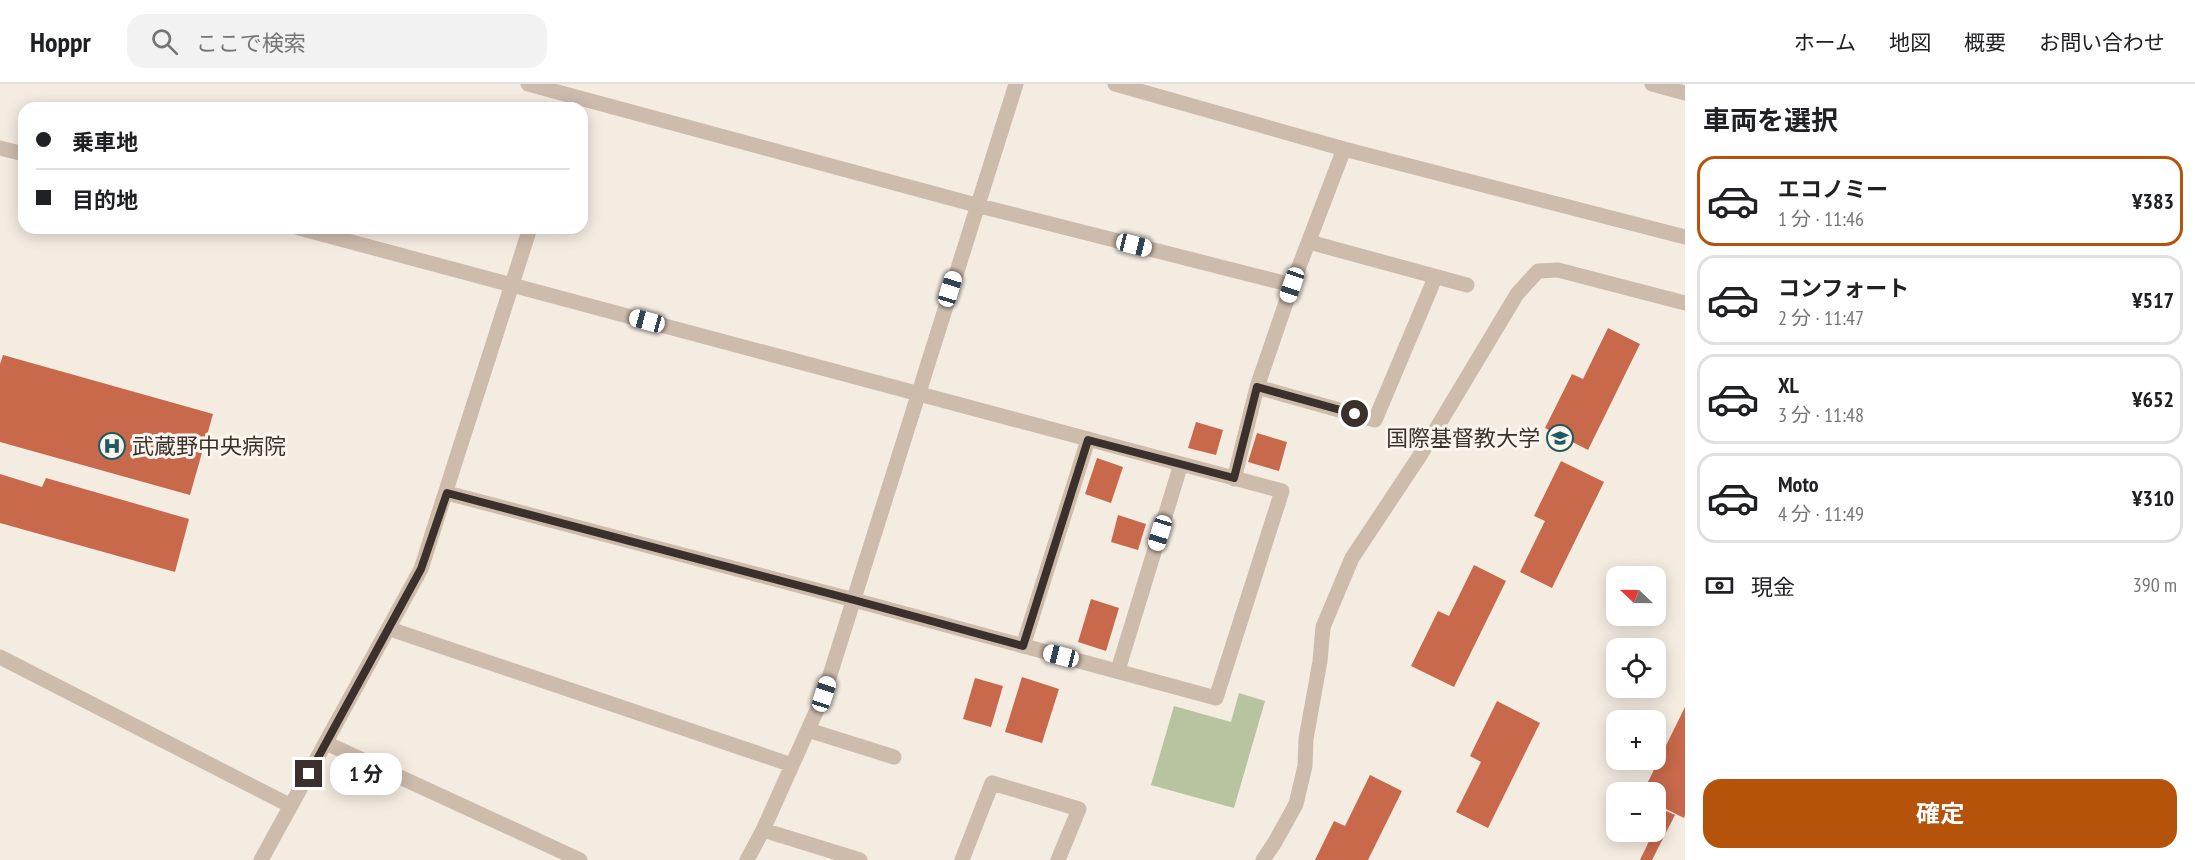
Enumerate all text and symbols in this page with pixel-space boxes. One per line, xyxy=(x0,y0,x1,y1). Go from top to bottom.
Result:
search box xyxy=(127,14,547,68)
text: Hoppr xyxy=(30,23,91,60)
icon: search xyxy=(148,25,181,58)
text: ここで検索 xyxy=(196,29,306,57)
text: ホーム xyxy=(1794,29,1856,56)
text: 地図 xyxy=(1889,29,1931,56)
text: 概要 xyxy=(1964,29,2006,56)
text: お問い合わせ xyxy=(2039,29,2165,56)
text: 車両を選択 xyxy=(1703,103,1838,137)
text: 乗車地 xyxy=(72,128,138,156)
icon: car xyxy=(1706,174,1760,228)
text: エコノミー xyxy=(1778,175,1888,203)
text: 目的地 xyxy=(72,186,138,214)
text: ¥383 xyxy=(2132,187,2174,215)
text: 1 分 · 11:46 xyxy=(1778,206,1864,232)
car xyxy=(1114,232,1154,258)
car xyxy=(1278,265,1306,305)
car xyxy=(936,269,964,309)
icon: car xyxy=(1706,273,1760,327)
text: コンフォート xyxy=(1778,274,1909,302)
text: ¥517 xyxy=(2132,286,2174,314)
text: 2 分 · 11:47 xyxy=(1778,305,1864,331)
car xyxy=(627,308,667,334)
text: XL xyxy=(1778,371,1799,399)
icon: car xyxy=(1706,372,1760,426)
text: ¥652 xyxy=(2132,385,2174,413)
route start xyxy=(1341,400,1368,427)
text: 3 分 · 11:48 xyxy=(1778,402,1864,428)
school or university icon: 国際基督教大学 xyxy=(1545,423,1575,453)
place label: 国際基督教大学 xyxy=(1386,424,1540,452)
hospital icon: 武蔵野中央病院 xyxy=(97,431,127,461)
place label: 武蔵野中央病院 xyxy=(132,432,286,460)
text: Moto xyxy=(1778,470,1819,498)
icon: car xyxy=(1706,471,1760,525)
text: ¥310 xyxy=(2132,484,2174,512)
text: 4 分 · 11:49 xyxy=(1778,501,1864,527)
car xyxy=(1146,513,1174,553)
north arrow xyxy=(1606,566,1666,626)
map controls xyxy=(1606,566,1666,842)
icon: cash xyxy=(1703,569,1736,602)
text: 390 m xyxy=(2133,572,2177,598)
text: 現金 xyxy=(1751,573,1795,601)
button: locate xyxy=(1606,638,1666,698)
car xyxy=(1041,643,1081,669)
car xyxy=(810,674,838,714)
button: + xyxy=(1606,710,1666,770)
callout: 1 分 xyxy=(330,753,402,795)
route end xyxy=(295,760,322,787)
text: 1 分 xyxy=(349,761,383,787)
button: 確定 xyxy=(1703,779,2177,848)
button: − xyxy=(1606,782,1666,842)

